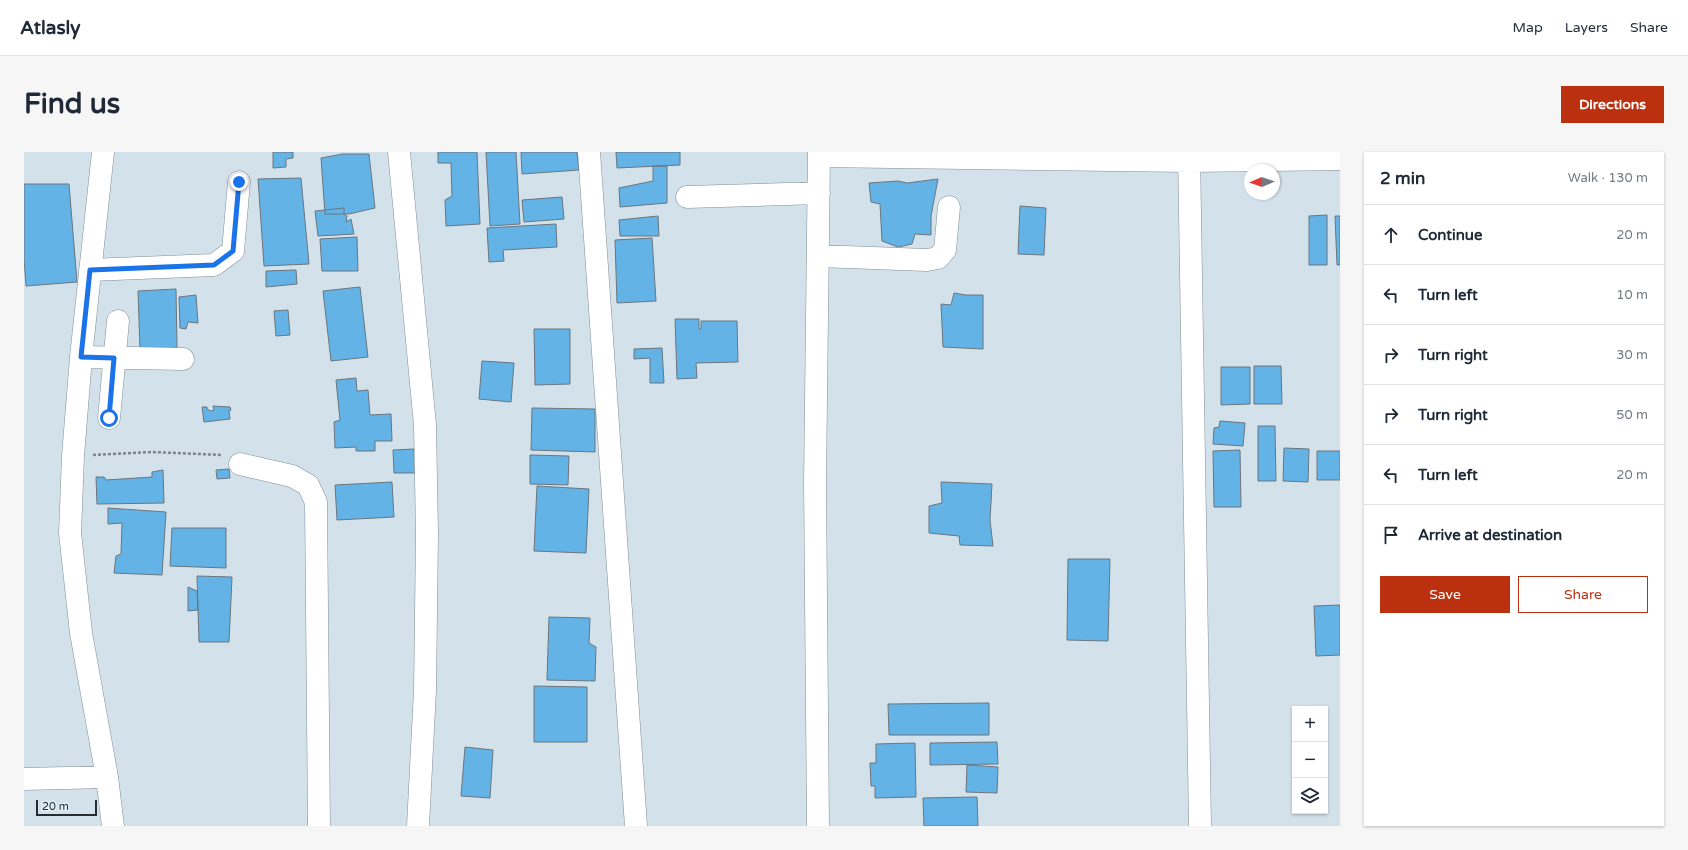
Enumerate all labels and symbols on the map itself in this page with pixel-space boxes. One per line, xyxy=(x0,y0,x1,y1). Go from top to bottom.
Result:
north arrow xyxy=(1244,164,1280,200)
route end xyxy=(230,173,248,191)
route start xyxy=(100,409,118,427)
scale bar xyxy=(36,798,97,817)

